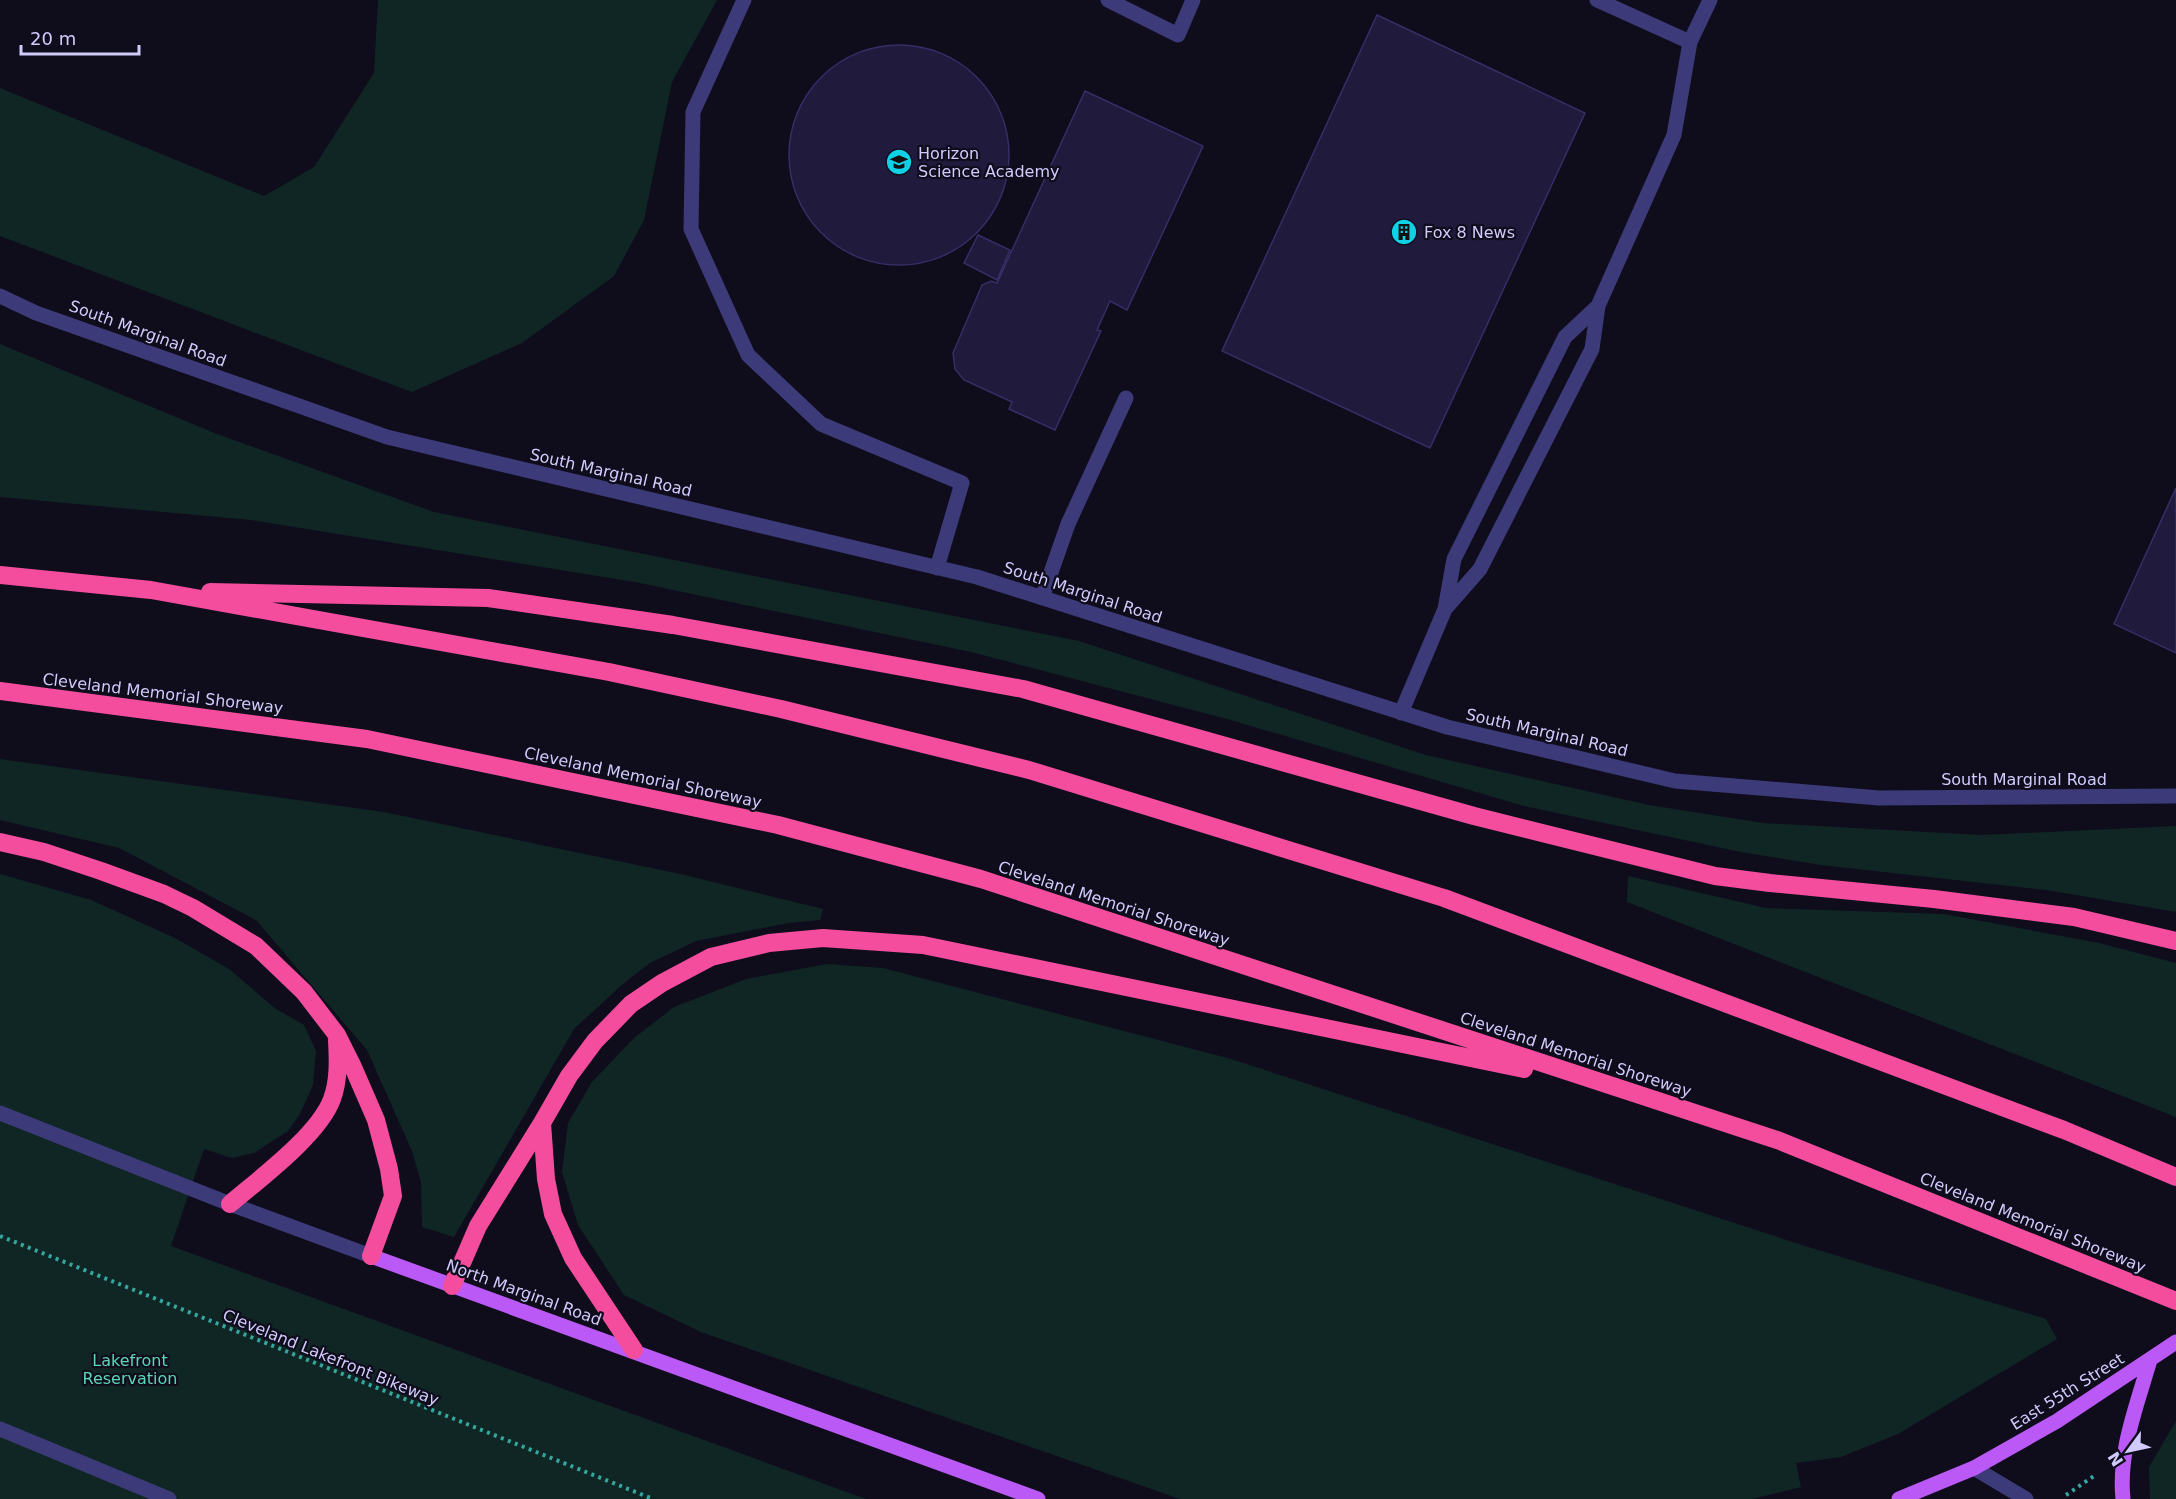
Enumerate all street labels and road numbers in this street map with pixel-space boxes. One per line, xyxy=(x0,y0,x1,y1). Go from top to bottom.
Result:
street label: South Marginal Road xyxy=(67,296,229,371)
street label: South Marginal Road xyxy=(528,445,694,500)
street label: South Marginal Road xyxy=(1001,558,1165,627)
street label: Cleveland Memorial Shoreway xyxy=(42,669,284,718)
street label: South Marginal Road xyxy=(1464,705,1630,760)
street label: Cleveland Memorial Shoreway xyxy=(522,743,763,812)
street label: South Marginal Road xyxy=(1941,770,2107,789)
street label: Cleveland Memorial Shoreway xyxy=(996,857,1232,950)
street label: Cleveland Memorial Shoreway xyxy=(1458,1008,1694,1101)
street label: Cleveland Memorial Shoreway xyxy=(1917,1168,2149,1277)
street label: North Marginal Road xyxy=(444,1256,604,1329)
street label: Cleveland Lakefront Bikeway xyxy=(220,1305,442,1410)
street label: East 55th Street xyxy=(2007,1349,2127,1434)

